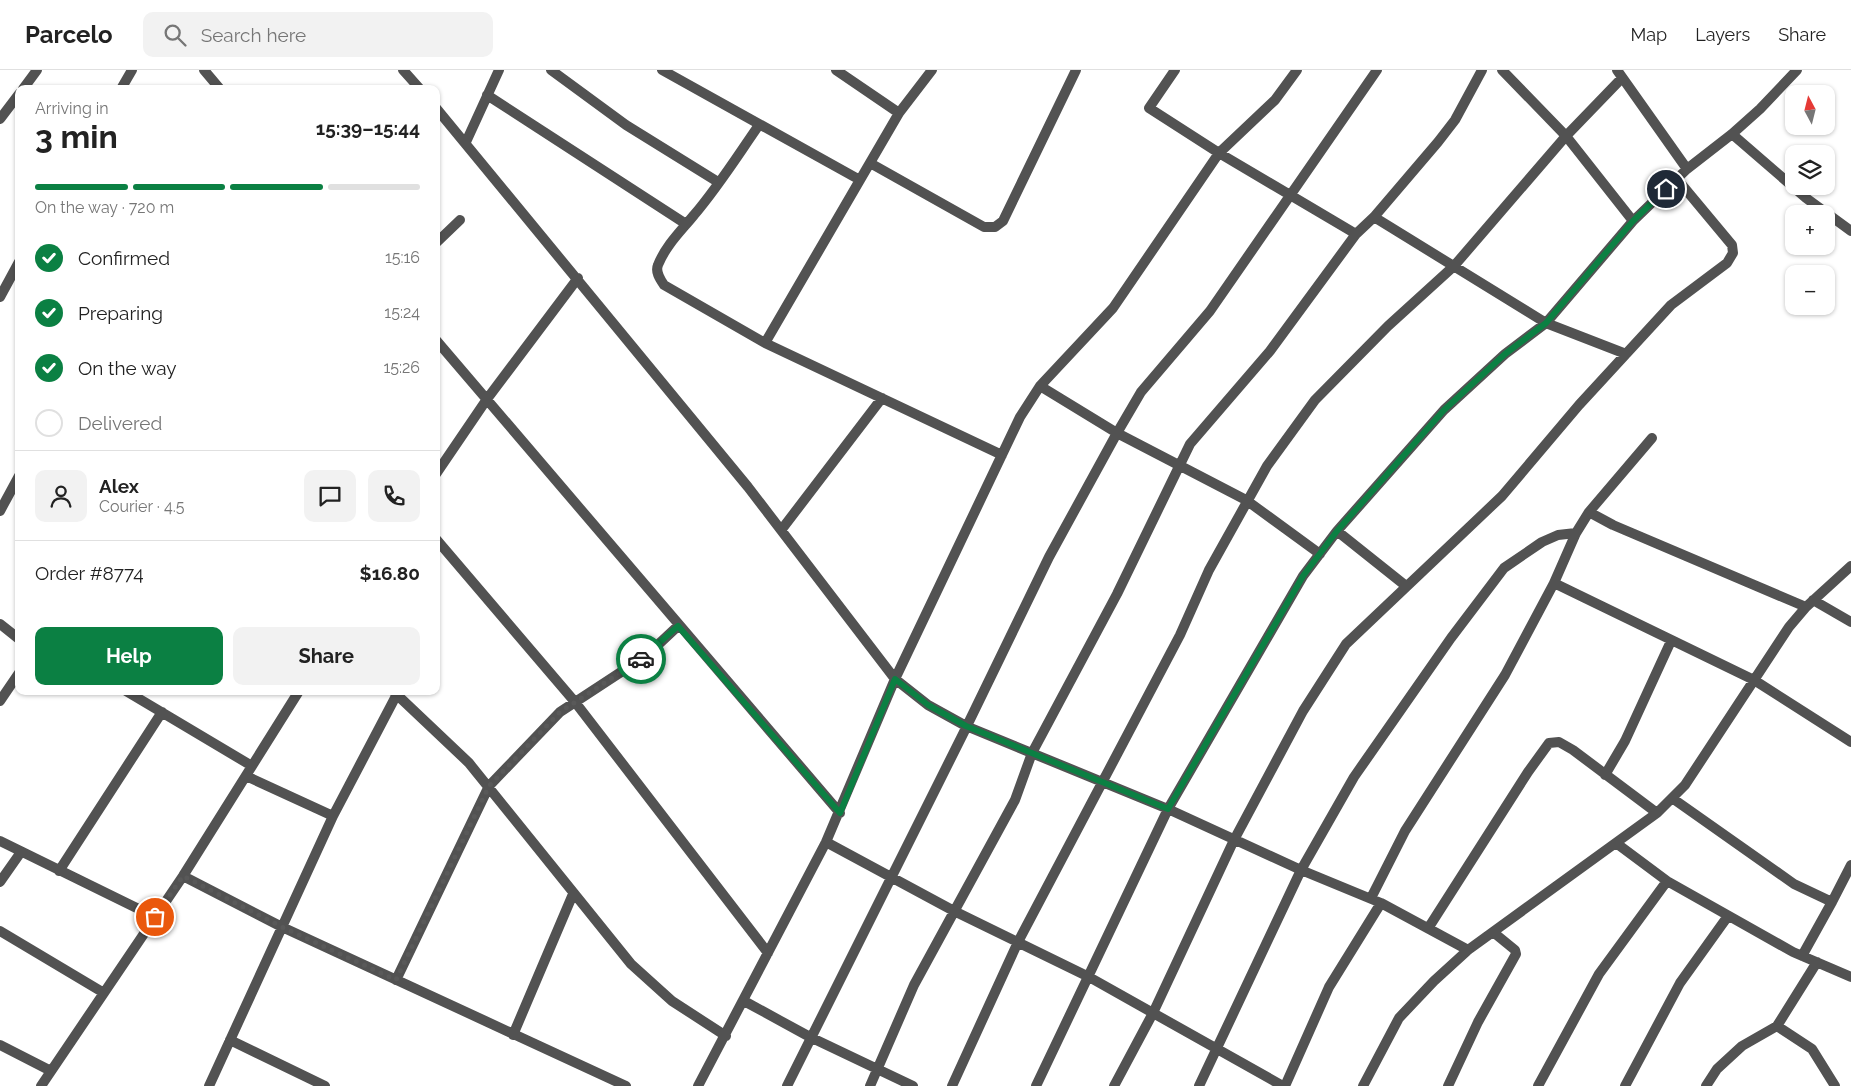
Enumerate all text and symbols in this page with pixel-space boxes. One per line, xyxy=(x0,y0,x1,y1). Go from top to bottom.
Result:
search box xyxy=(143,12,493,57)
text: Parcelo xyxy=(25,20,113,49)
icon: search xyxy=(161,21,189,49)
text: Search here xyxy=(201,24,306,46)
text: Map xyxy=(1631,24,1667,45)
text: Layers xyxy=(1695,24,1750,45)
text: Share xyxy=(1778,24,1826,45)
north arrow xyxy=(1785,85,1835,135)
map controls xyxy=(1785,85,1835,315)
text: Arriving in xyxy=(35,99,109,118)
text: 15:39–15:44 xyxy=(316,117,420,139)
text: 3 min xyxy=(35,118,118,155)
button: layers xyxy=(1785,145,1835,195)
pin xyxy=(1645,168,1687,210)
icon: home xyxy=(1652,175,1680,203)
text: On the way · 720 m xyxy=(35,198,174,217)
button: + xyxy=(1785,205,1835,255)
icon: check xyxy=(35,244,63,272)
text: Confirmed xyxy=(78,247,170,269)
text: 15:16 xyxy=(385,248,420,267)
button: − xyxy=(1785,265,1835,315)
icon: check xyxy=(35,299,63,327)
text: Preparing xyxy=(78,302,163,324)
text: 15:24 xyxy=(384,303,420,322)
icon: check xyxy=(35,354,63,382)
text: On the way xyxy=(78,357,177,379)
text: 15:26 xyxy=(383,358,420,377)
text: Delivered xyxy=(78,412,162,434)
button: person xyxy=(35,470,87,522)
button: chat xyxy=(304,470,356,522)
button: phone xyxy=(368,470,420,522)
text: Alex xyxy=(99,475,139,497)
text: Courier · 4.5 xyxy=(99,497,184,516)
text: Order #8774 xyxy=(35,562,144,584)
text: $16.80 xyxy=(360,562,420,584)
button: Help xyxy=(35,627,223,685)
button: Share xyxy=(233,627,420,685)
courier xyxy=(616,634,666,684)
icon: car xyxy=(627,645,655,673)
pin xyxy=(134,896,176,938)
icon: bag xyxy=(141,903,169,931)

